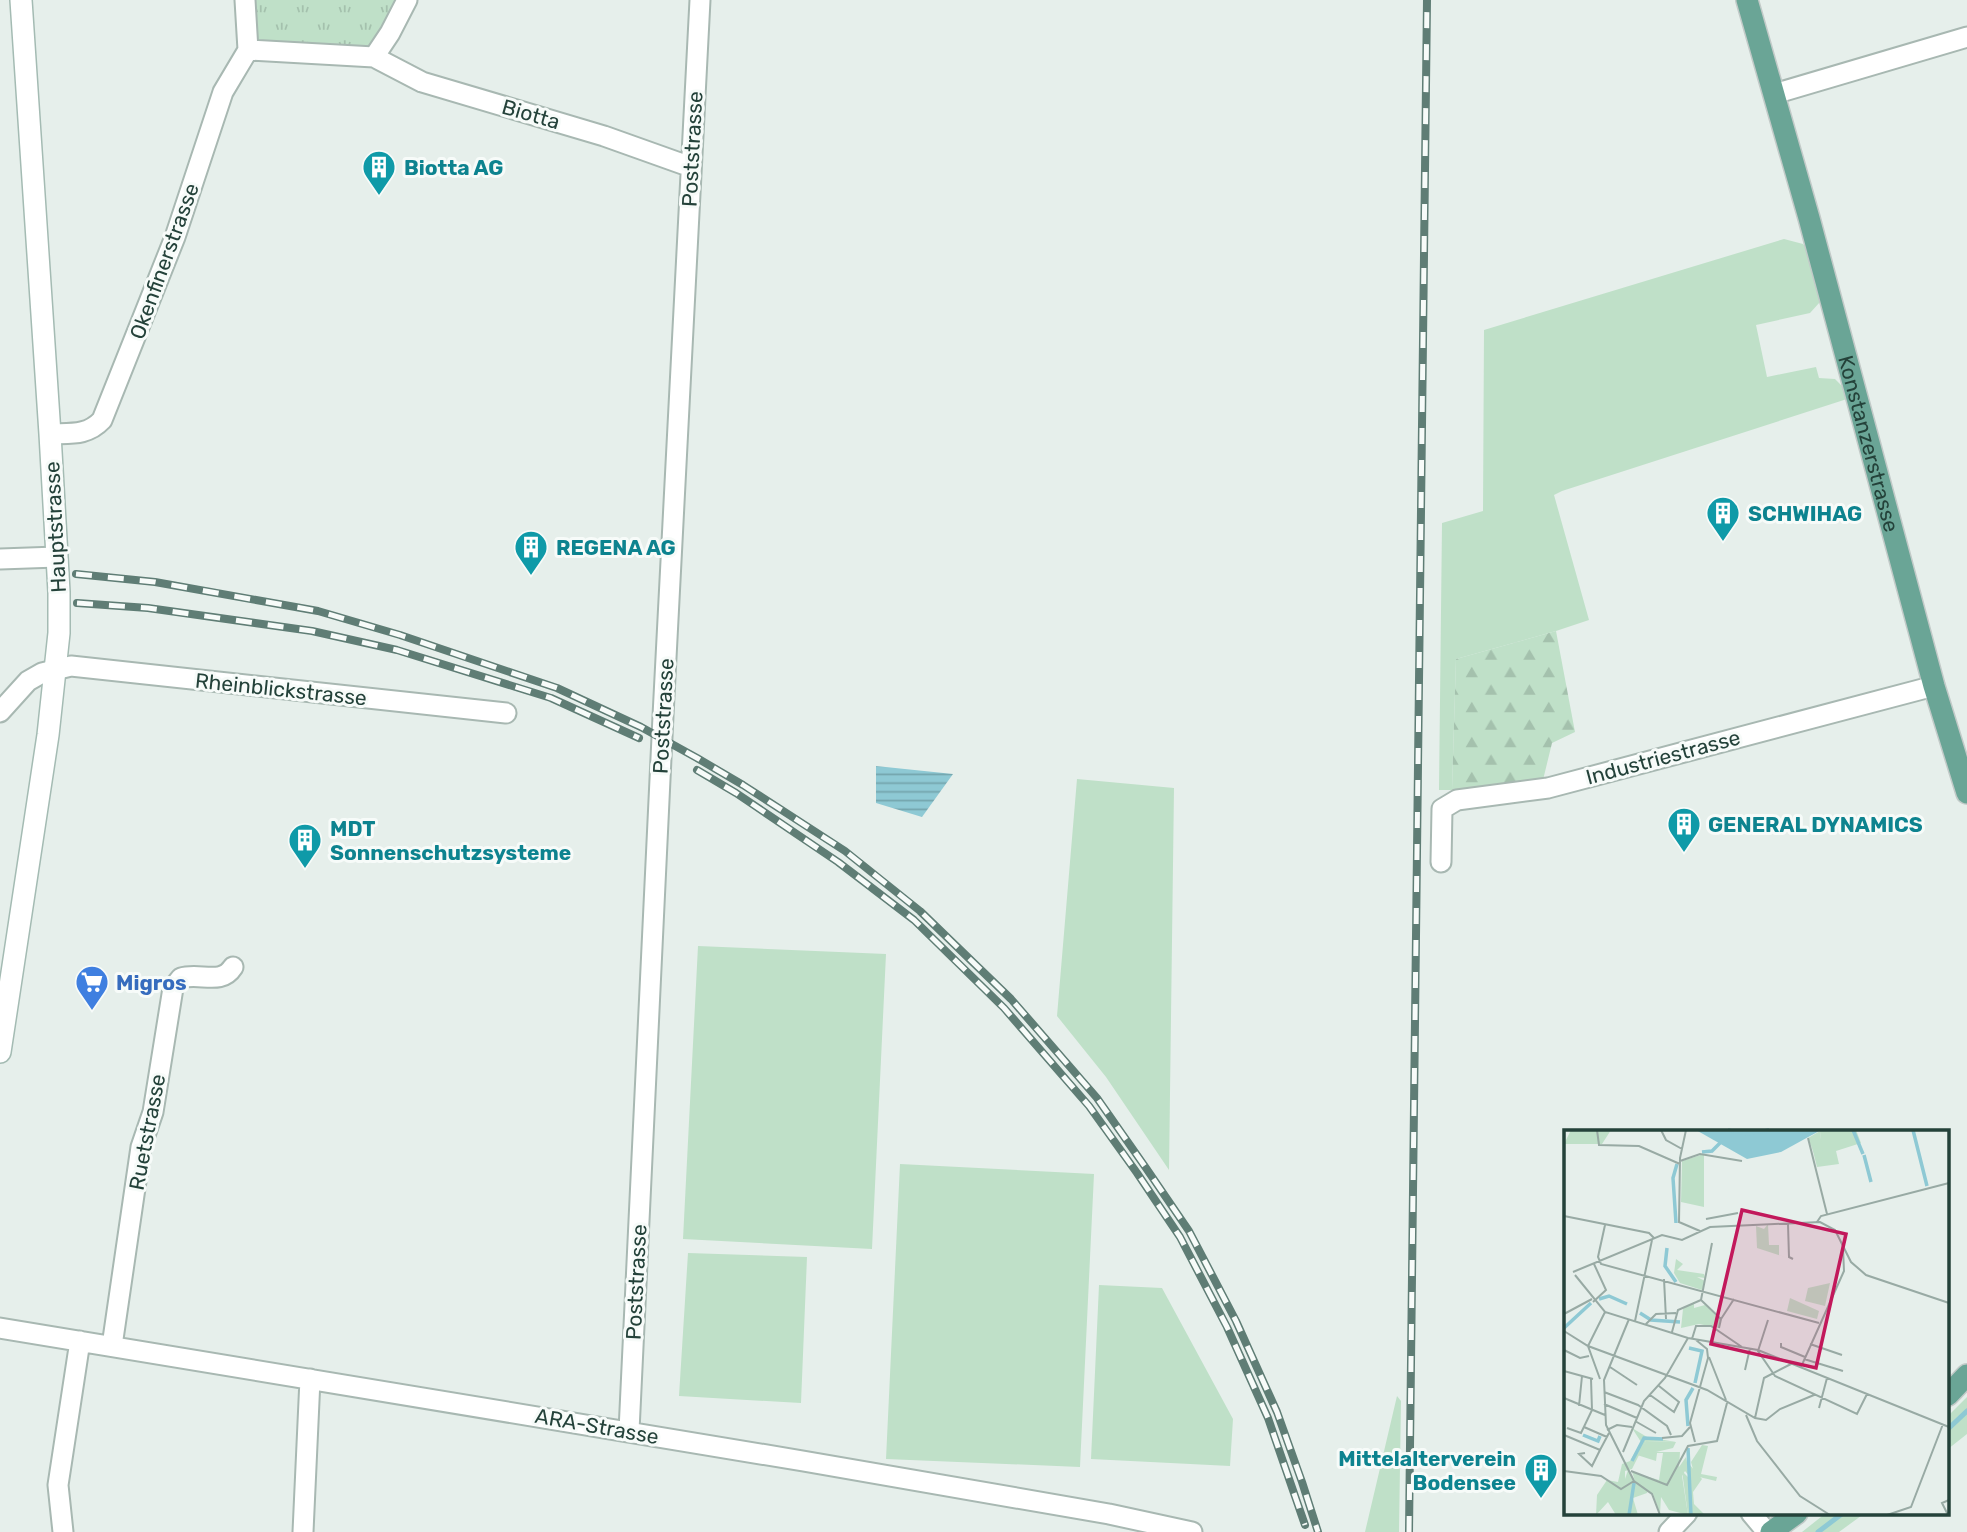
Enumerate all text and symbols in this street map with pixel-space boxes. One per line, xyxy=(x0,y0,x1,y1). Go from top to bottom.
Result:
street label: Poststrasse xyxy=(676,91,708,207)
street label: Biotta xyxy=(499,94,563,134)
building icon: Biotta AG xyxy=(360,148,398,197)
place label: Biotta AG xyxy=(404,155,503,180)
street label: Okenfinerstrasse xyxy=(124,180,204,342)
street label: Konstanzerstrasse xyxy=(1834,352,1905,535)
street label: Hauptstrasse xyxy=(39,461,71,593)
building icon: SCHWIHAG xyxy=(1704,494,1742,543)
place label: SCHWIHAG xyxy=(1748,501,1862,526)
building icon: REGENA AG xyxy=(512,528,550,577)
place label: REGENA AG xyxy=(556,535,676,560)
street label: Poststrasse xyxy=(647,658,679,774)
street label: Rheinblickstrasse xyxy=(194,668,368,710)
street label: Industriestrasse xyxy=(1583,724,1743,790)
building icon: GENERAL DYNAMICS xyxy=(1665,805,1703,854)
place label: GENERAL DYNAMICS xyxy=(1708,812,1923,837)
place label: MDT Sonnenschutzsysteme xyxy=(330,816,571,865)
building icon: MDT Sonnenschutzsysteme xyxy=(286,821,324,870)
supermarket icon: Migros xyxy=(73,963,111,1012)
place label: Migros xyxy=(116,970,187,995)
street label: Ruetstrasse xyxy=(123,1072,171,1192)
inset map xyxy=(1564,1130,1950,1514)
street label: Poststrasse xyxy=(620,1224,652,1340)
street label: ARA-Strasse xyxy=(533,1403,661,1449)
place label: Mittelalterverein Bodensee xyxy=(1338,1446,1516,1495)
building icon: Mittelalterverein Bodensee xyxy=(1522,1451,1560,1500)

